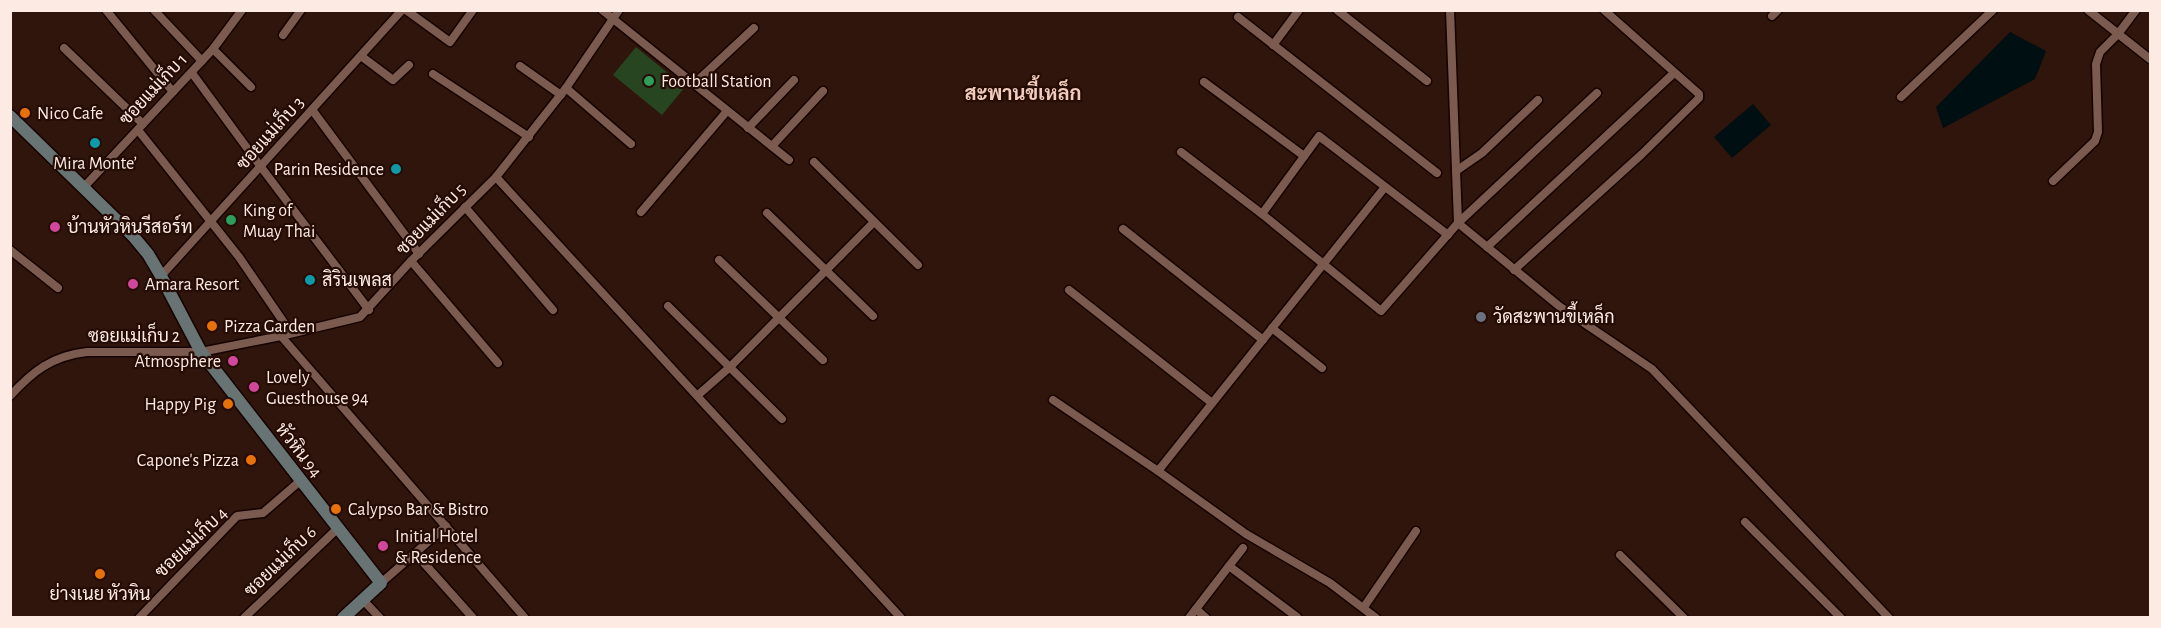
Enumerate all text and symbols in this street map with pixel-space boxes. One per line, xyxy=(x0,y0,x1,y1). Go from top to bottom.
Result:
street label: ซอยแม่เก็บ 1 xyxy=(112,46,191,129)
place label: Football Station xyxy=(661,73,772,91)
marker: Football Station xyxy=(642,74,656,88)
district label: สะพานขี้เหล็ก xyxy=(965,75,1081,104)
street label: ซอยแม่เก็บ 3 xyxy=(229,90,308,174)
place label: Nico Cafe xyxy=(37,105,103,123)
marker: Nico Cafe xyxy=(18,106,32,120)
marker: Mira Monte’ xyxy=(88,136,102,150)
place label: Mira Monte’ xyxy=(53,155,137,173)
place label: Parin Residence xyxy=(274,161,384,179)
marker: Parin Residence xyxy=(389,162,403,176)
street label: ซอยแม่เก็บ 5 xyxy=(389,176,470,259)
place label: King of Muay Thai xyxy=(243,202,315,241)
marker: King of Muay Thai xyxy=(224,213,238,227)
place label: บ้านหัวหินรีสอร์ท xyxy=(67,214,193,237)
marker: บ้านหัวหินรีสอร์ท xyxy=(48,220,62,234)
place label: สิรินเพลส xyxy=(322,269,392,290)
marker: สิรินเพลส xyxy=(303,273,317,287)
place label: Amara Resort xyxy=(145,276,239,294)
marker: Amara Resort xyxy=(126,277,140,291)
place label: วัดสะพานขี้เหล็ก xyxy=(1493,301,1615,327)
marker: วัดสะพานขี้เหล็ก xyxy=(1474,310,1488,324)
place label: Pizza Garden xyxy=(224,318,315,336)
marker: Pizza Garden xyxy=(205,319,219,333)
street label: ซอยแม่เก็บ 2 xyxy=(88,322,180,346)
place label: Atmosphere xyxy=(134,353,221,371)
marker: Atmosphere xyxy=(226,354,240,368)
place label: Lovely Guesthouse 94 xyxy=(266,369,369,408)
marker: Lovely Guesthouse 94 xyxy=(247,380,261,394)
place label: Happy Pig xyxy=(145,396,216,414)
marker: Happy Pig xyxy=(221,397,235,411)
street label: หัวหิน 94 xyxy=(272,418,327,482)
place label: Capone's Pizza xyxy=(137,452,239,470)
marker: Capone's Pizza xyxy=(244,453,258,467)
street label: ซอยแม่เก็บ 4 xyxy=(148,500,231,581)
place label: Calypso Bar & Bistro xyxy=(348,501,489,519)
marker: Calypso Bar & Bistro xyxy=(329,502,343,516)
street label: ซอยแม่เก็บ 6 xyxy=(237,519,320,600)
place label: Initial Hotel & Residence xyxy=(395,528,481,567)
marker: Initial Hotel & Residence xyxy=(376,539,390,553)
marker: ย่างเนย หัวหิน xyxy=(93,567,107,581)
place label: ย่างเนย หัวหิน xyxy=(49,582,151,604)

